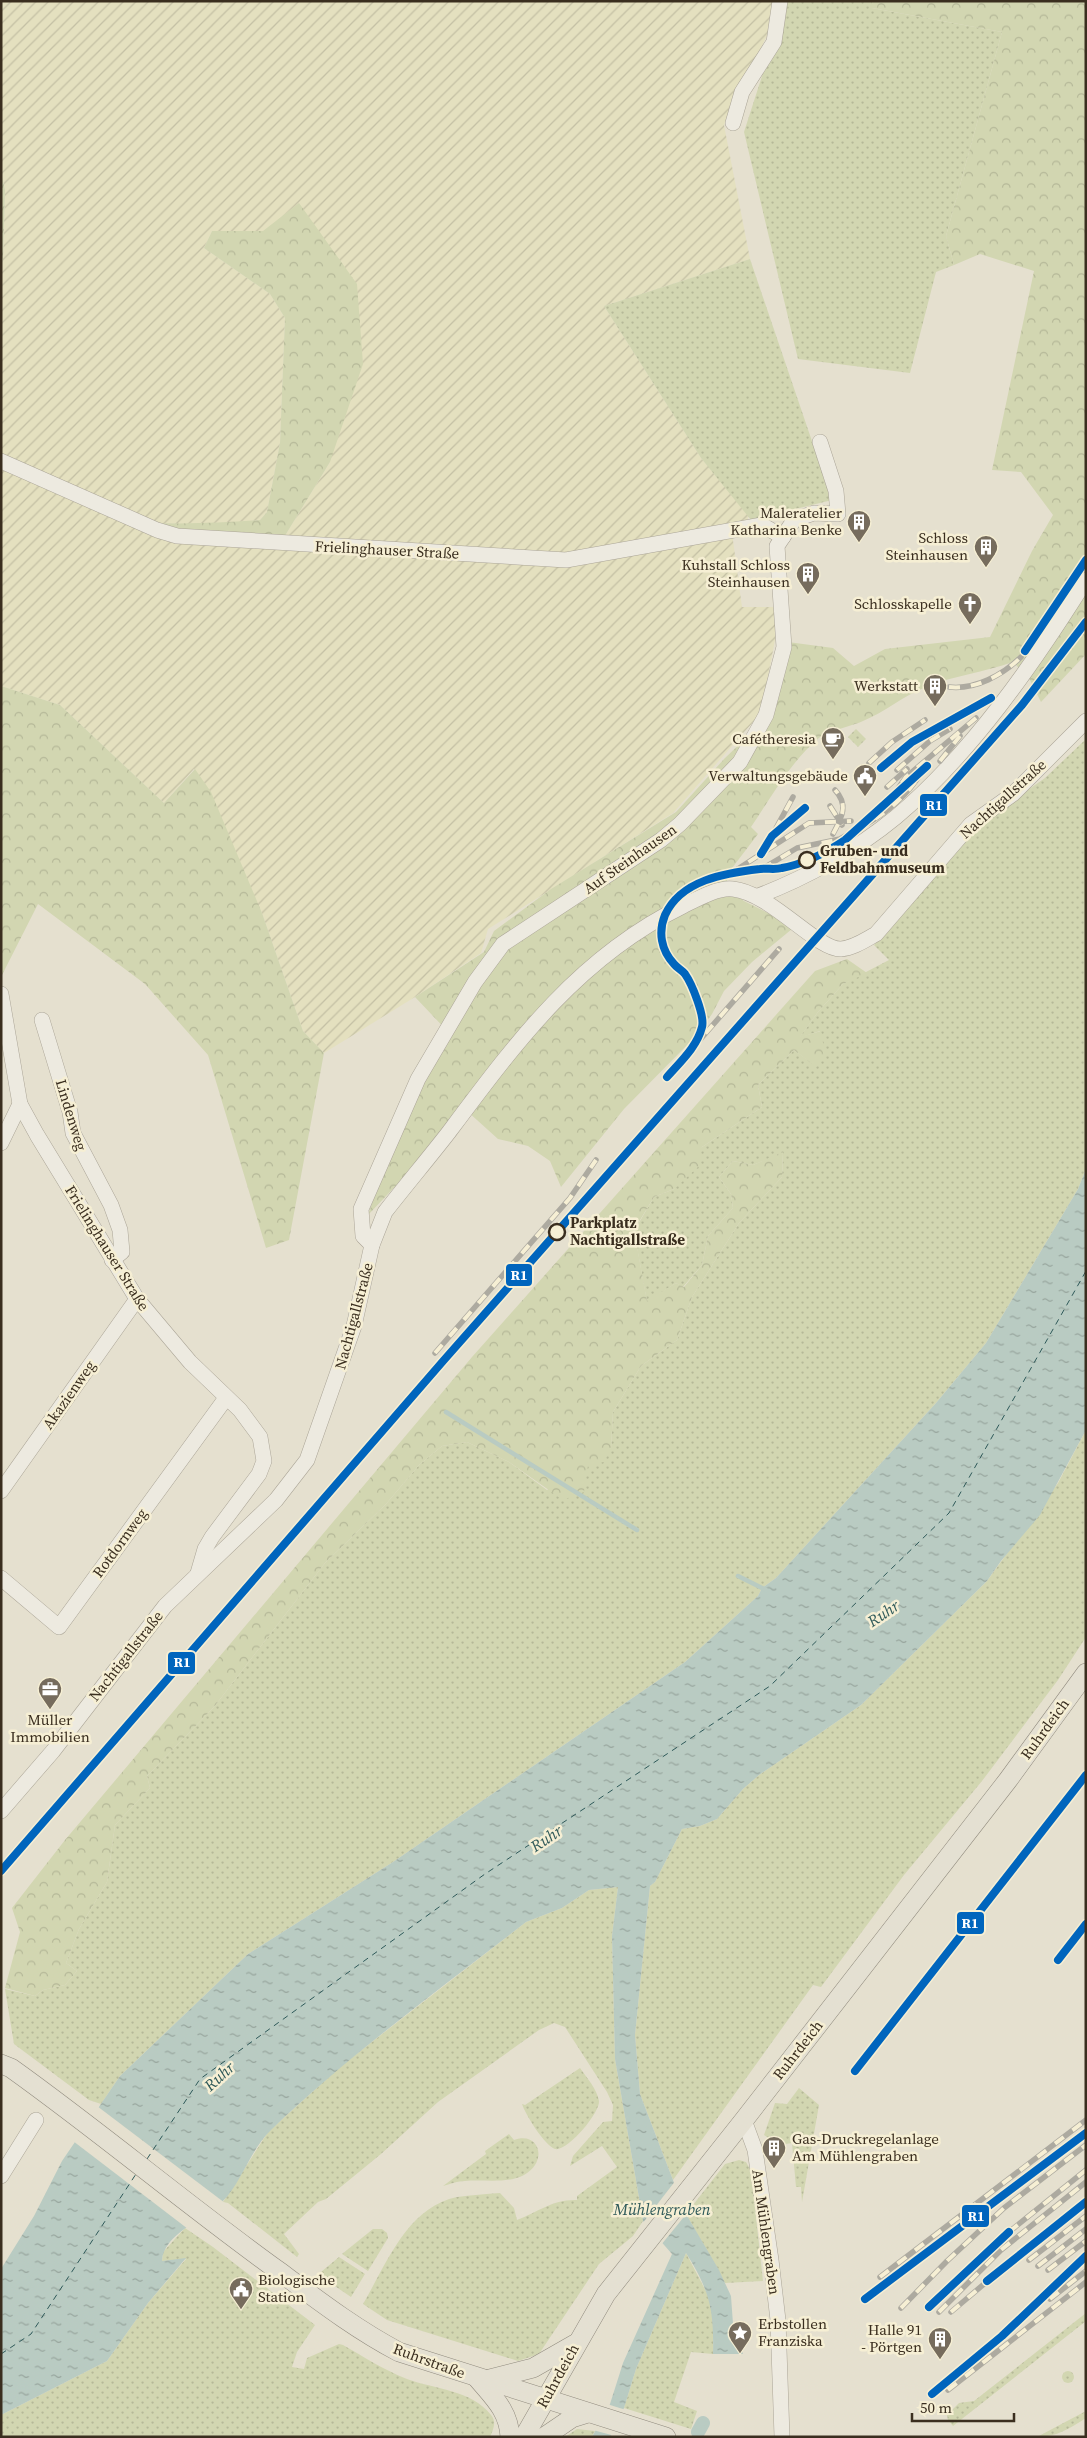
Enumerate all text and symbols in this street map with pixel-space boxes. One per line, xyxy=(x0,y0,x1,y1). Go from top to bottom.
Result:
place label: Maleratelier Katharina Benke xyxy=(730,502,843,540)
building icon: Maleratelier Katharina Benke xyxy=(846,509,872,543)
place label: Schloss Steinhausen xyxy=(886,527,968,565)
building icon: Schloss Steinhausen xyxy=(973,534,999,568)
street label: Frielinghauser Straße xyxy=(314,535,460,564)
place label: Kuhstall Schloss Steinhausen xyxy=(682,554,790,592)
building icon: Kuhstall Schloss Steinhausen xyxy=(795,561,821,595)
church icon: Schlosskapelle xyxy=(957,591,983,625)
place label: Schlosskapelle xyxy=(854,593,952,614)
building icon: Werkstatt xyxy=(922,673,948,707)
place label: Werkstatt xyxy=(854,675,918,696)
cafe icon: Cafétheresia xyxy=(820,726,846,760)
place label: Cafétheresia xyxy=(732,728,816,749)
street label: Nachtigallstraße xyxy=(955,754,1051,843)
public building icon: Verwaltungsgebäude xyxy=(852,763,878,797)
place label: Verwaltungsgebäude xyxy=(708,765,848,786)
line badge: R1 xyxy=(919,793,948,817)
text: R1 xyxy=(925,795,943,815)
street label: Auf Steinhausen xyxy=(579,819,681,899)
place label: Gruben- und Feldbahnmuseum xyxy=(820,840,945,878)
marker: Gruben- und Feldbahnmuseum xyxy=(798,851,816,869)
street label: Lindenweg xyxy=(51,1076,92,1153)
street label: Frielinghauser Straße xyxy=(60,1181,155,1315)
place label: Parkplatz Nachtigallstraße xyxy=(570,1212,685,1250)
marker: Parkplatz Nachtigallstraße xyxy=(548,1223,566,1241)
street label: Nachtigallstraße xyxy=(329,1260,378,1372)
line badge: R1 xyxy=(505,1263,533,1287)
text: R1 xyxy=(510,1265,528,1285)
street label: Akazienweg xyxy=(37,1356,100,1433)
street label: Rotdornweg xyxy=(87,1504,152,1582)
water label: Ruhr xyxy=(862,1594,904,1632)
street label: Nachtigallstraße xyxy=(84,1606,168,1705)
line badge: R1 xyxy=(167,1651,196,1675)
text: R1 xyxy=(173,1652,191,1672)
office icon: Müller Immobilien xyxy=(37,1676,63,1710)
street label: Ruhrdeich xyxy=(1015,1694,1074,1763)
place label: Müller Immobilien xyxy=(10,1709,90,1747)
water label: Ruhr xyxy=(525,1819,567,1857)
line badge: R1 xyxy=(956,1911,985,1935)
text: R1 xyxy=(961,1913,979,1933)
street label: Ruhrdeich xyxy=(768,2016,828,2084)
water label: Ruhr xyxy=(198,2056,239,2096)
place label: Gas-Druckregelanlage Am Mühlengraben xyxy=(792,2128,939,2166)
building icon: Gas-Druckregelanlage Am Mühlengraben xyxy=(761,2135,787,2169)
street label: Am Mühlengraben xyxy=(747,2168,786,2296)
water label: Mühlengraben xyxy=(612,2198,711,2220)
line badge: R1 xyxy=(961,2204,990,2228)
text: R1 xyxy=(967,2206,985,2226)
place label: Biologische Station xyxy=(258,2269,336,2307)
public building icon: Biologische Station xyxy=(228,2276,254,2310)
place label: Erbstollen Franziska xyxy=(758,2313,827,2351)
place label: Halle 91 - Pörtgen xyxy=(861,2319,922,2357)
place icon: Erbstollen Franziska xyxy=(727,2320,753,2354)
building icon: Halle 91 - Pörtgen xyxy=(927,2326,953,2360)
street label: Ruhrstraße xyxy=(390,2338,468,2383)
street label: Ruhrdeich xyxy=(531,2340,584,2412)
scale bar xyxy=(912,2390,1014,2422)
text: 50 m xyxy=(920,2397,952,2418)

